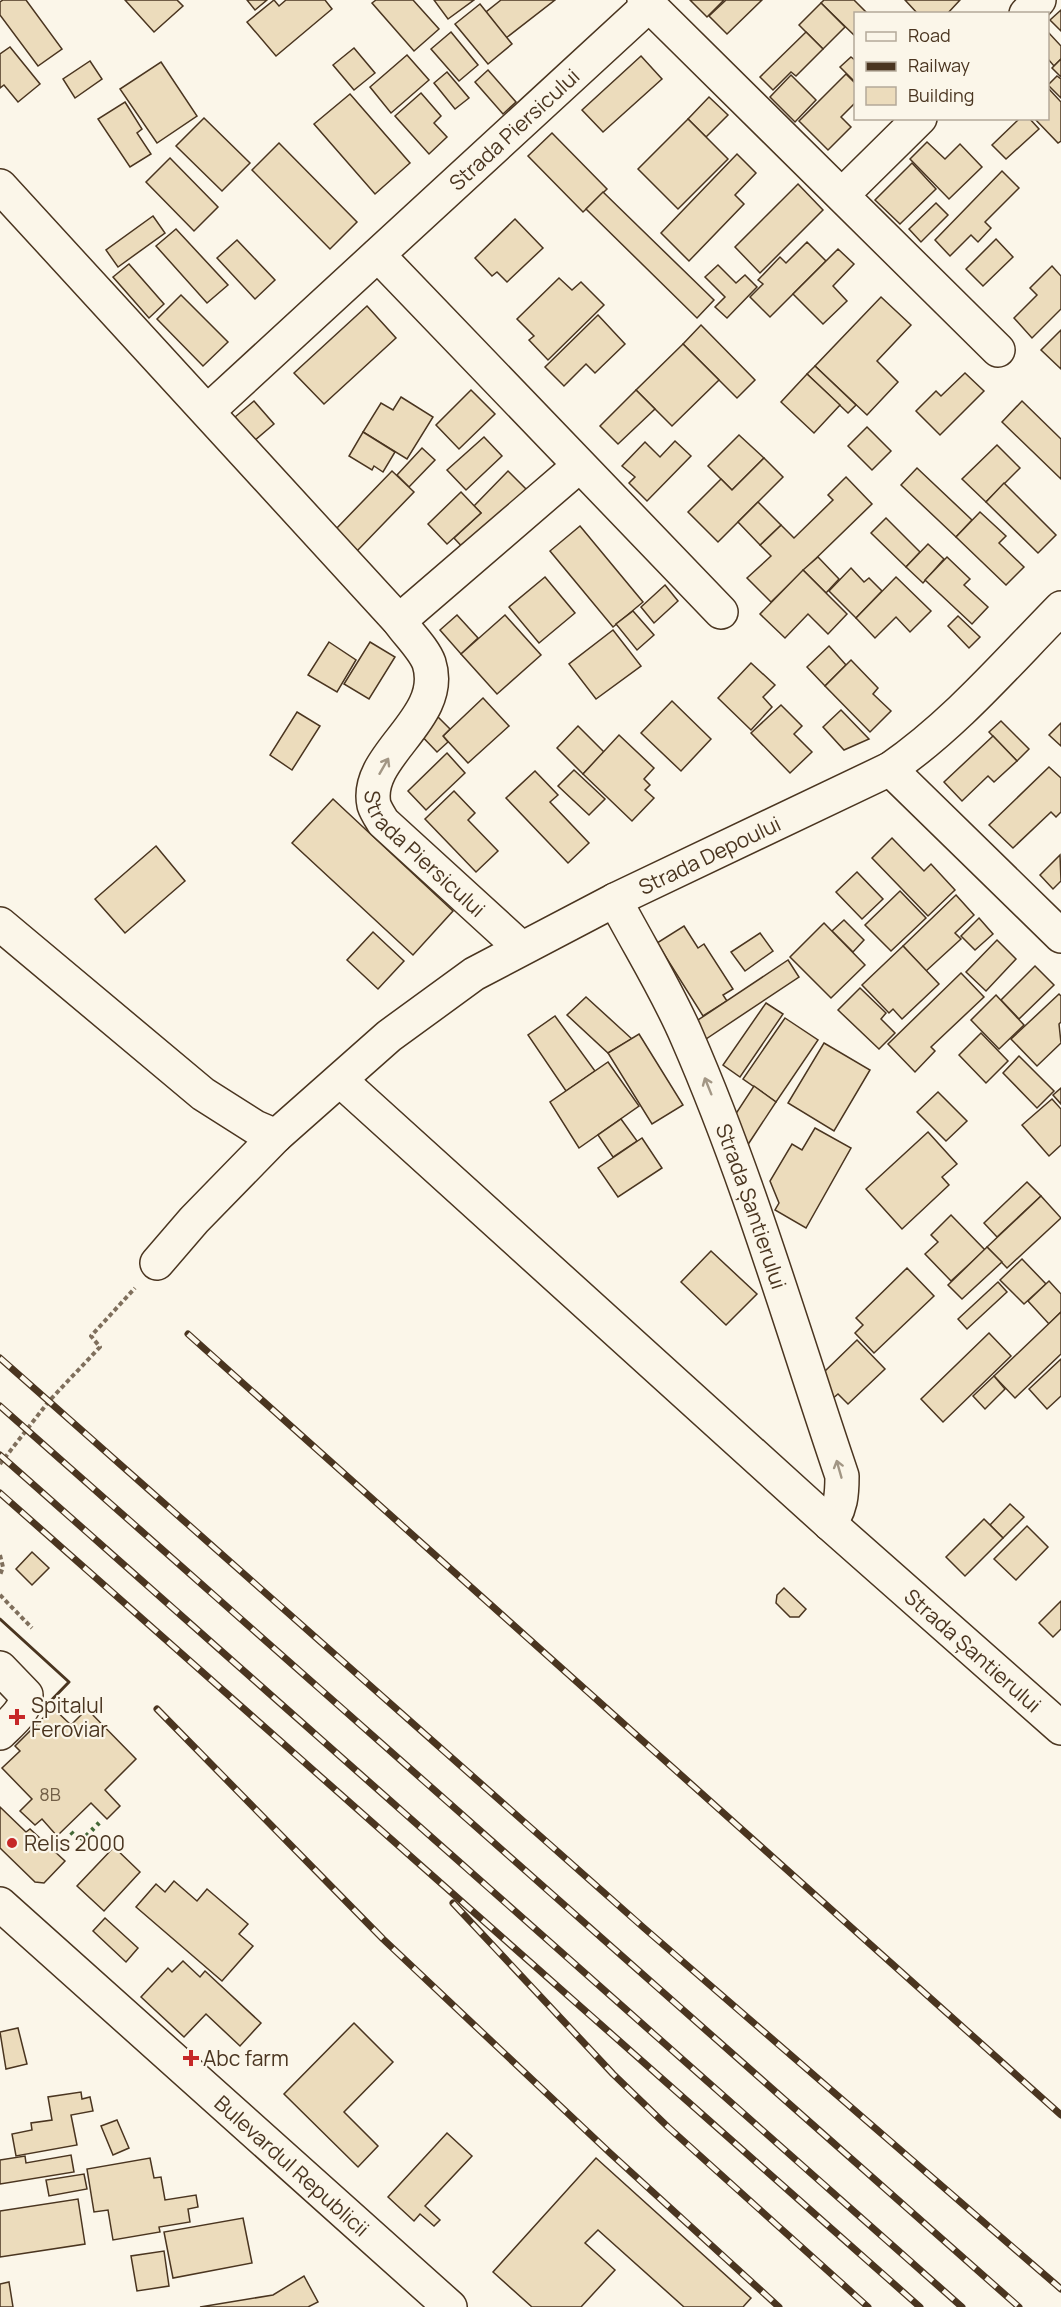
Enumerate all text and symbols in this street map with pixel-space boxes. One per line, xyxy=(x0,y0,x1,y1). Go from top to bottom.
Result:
legend xyxy=(854,12,1049,120)
text: Road xyxy=(908,23,951,47)
text: Railway xyxy=(908,53,970,77)
street label: Strada Piersicului xyxy=(443,62,585,196)
text: Building xyxy=(908,83,974,107)
one-way arrow xyxy=(378,758,390,775)
street label: Strada Piersicului xyxy=(359,790,491,923)
street label: Strada Depoului xyxy=(634,809,785,901)
one-way arrow xyxy=(701,1077,712,1096)
street label: Strada Șantierului xyxy=(710,1119,793,1293)
one-way arrow xyxy=(833,1460,844,1479)
street label: Strada Șantierului xyxy=(899,1582,1047,1718)
place label: Spitalul Feroviar xyxy=(31,1691,108,1743)
marker: Spitalul Feroviar xyxy=(8,1708,26,1726)
house number: 8B xyxy=(39,1782,61,1806)
place label: Relis 2000 xyxy=(24,1829,125,1857)
marker: Relis 2000 xyxy=(5,1836,19,1850)
place label: Abc farm xyxy=(203,2044,289,2072)
marker: Abc farm xyxy=(184,2051,198,2065)
street label: Bulevardul Republicii xyxy=(209,2089,375,2242)

